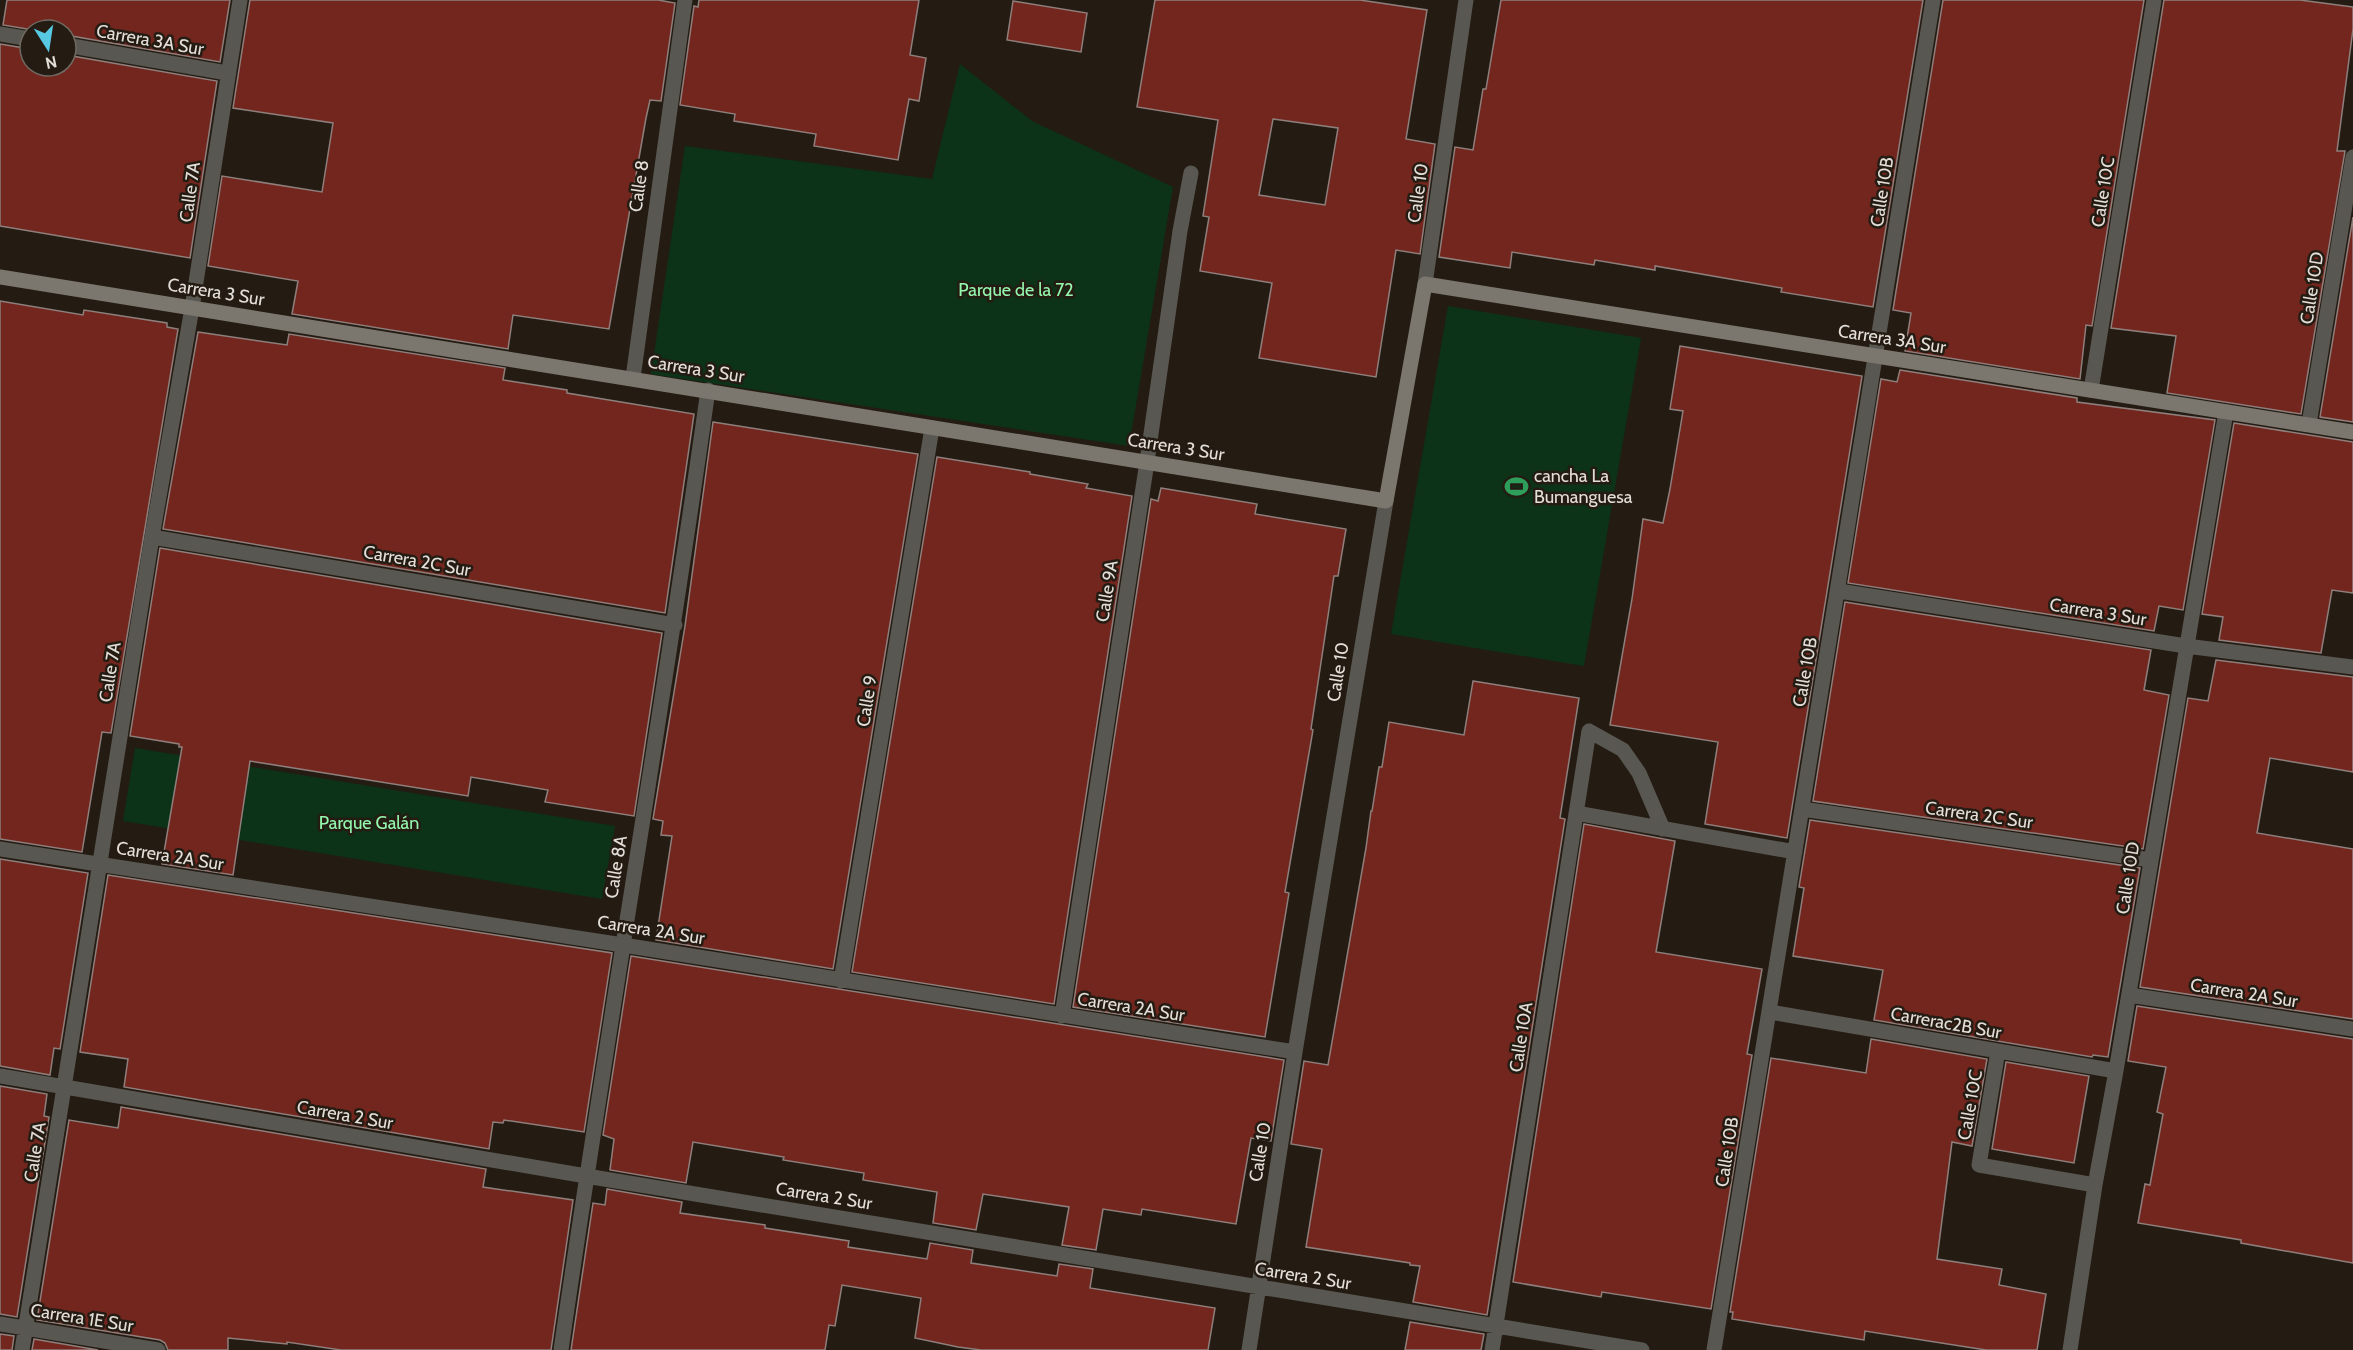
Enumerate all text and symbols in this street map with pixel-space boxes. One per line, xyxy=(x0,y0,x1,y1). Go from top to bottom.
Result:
north arrow xyxy=(18,18,78,78)
street label: Carrera 3A Sur xyxy=(95,20,206,60)
text: N xyxy=(44,52,59,73)
street label: Calle 10B xyxy=(1866,155,1898,229)
street label: Calle 10C xyxy=(2087,155,2119,229)
street label: Calle 8 xyxy=(624,159,654,213)
street label: Calle 7A xyxy=(175,160,205,224)
street label: Calle 10 xyxy=(1403,162,1433,224)
street label: Calle 10D xyxy=(2295,250,2329,326)
street label: Carrera 3 Sur xyxy=(166,273,266,311)
park label: Parque de la 72 xyxy=(958,279,1074,301)
street label: Carrera 3A Sur xyxy=(1837,320,1948,358)
street label: Carrera 3 Sur xyxy=(646,350,746,388)
street label: Carrera 3 Sur xyxy=(1126,428,1226,466)
place label: cancha La Bumanguesa xyxy=(1534,465,1633,508)
sports icon: cancha La Bumanguesa xyxy=(1503,473,1529,499)
street label: Carrera 2C Sur xyxy=(362,541,473,581)
street label: Calle 9A xyxy=(1091,559,1123,623)
street label: Carrera 3 Sur xyxy=(2048,593,2148,631)
street label: Calle 10B xyxy=(1788,635,1822,709)
street label: Calle 7A xyxy=(94,640,126,704)
street label: Calle 10 xyxy=(1322,641,1354,703)
street label: Calle 9 xyxy=(852,674,882,728)
street label: Carrera 2C Sur xyxy=(1924,797,2035,833)
park label: Parque Galán xyxy=(319,812,419,834)
street label: Calle 8A xyxy=(600,834,632,900)
street label: Carrera 2A Sur xyxy=(115,837,226,875)
street label: Calle 10D xyxy=(2111,840,2145,916)
street label: Carrera 2A Sur xyxy=(596,911,707,949)
street label: Carrera 2A Sur xyxy=(2189,974,2300,1012)
street label: Carrera 2A Sur xyxy=(1076,988,1187,1026)
street label: Calle 10A xyxy=(1505,1000,1537,1074)
street label: Carrerac2B Sur xyxy=(1889,1002,2003,1044)
street label: Calle 10C xyxy=(1953,1068,1987,1142)
street label: Carrera 2 Sur xyxy=(295,1096,395,1134)
street label: Calle 10B xyxy=(1711,1115,1743,1189)
street label: Calle 7A xyxy=(19,1120,51,1184)
street label: Calle 10 xyxy=(1244,1121,1276,1183)
street label: Carrera 2 Sur xyxy=(774,1178,874,1215)
street label: Carrera 2 Sur xyxy=(1253,1258,1353,1295)
street label: Carrera 1E Sur xyxy=(29,1299,135,1337)

